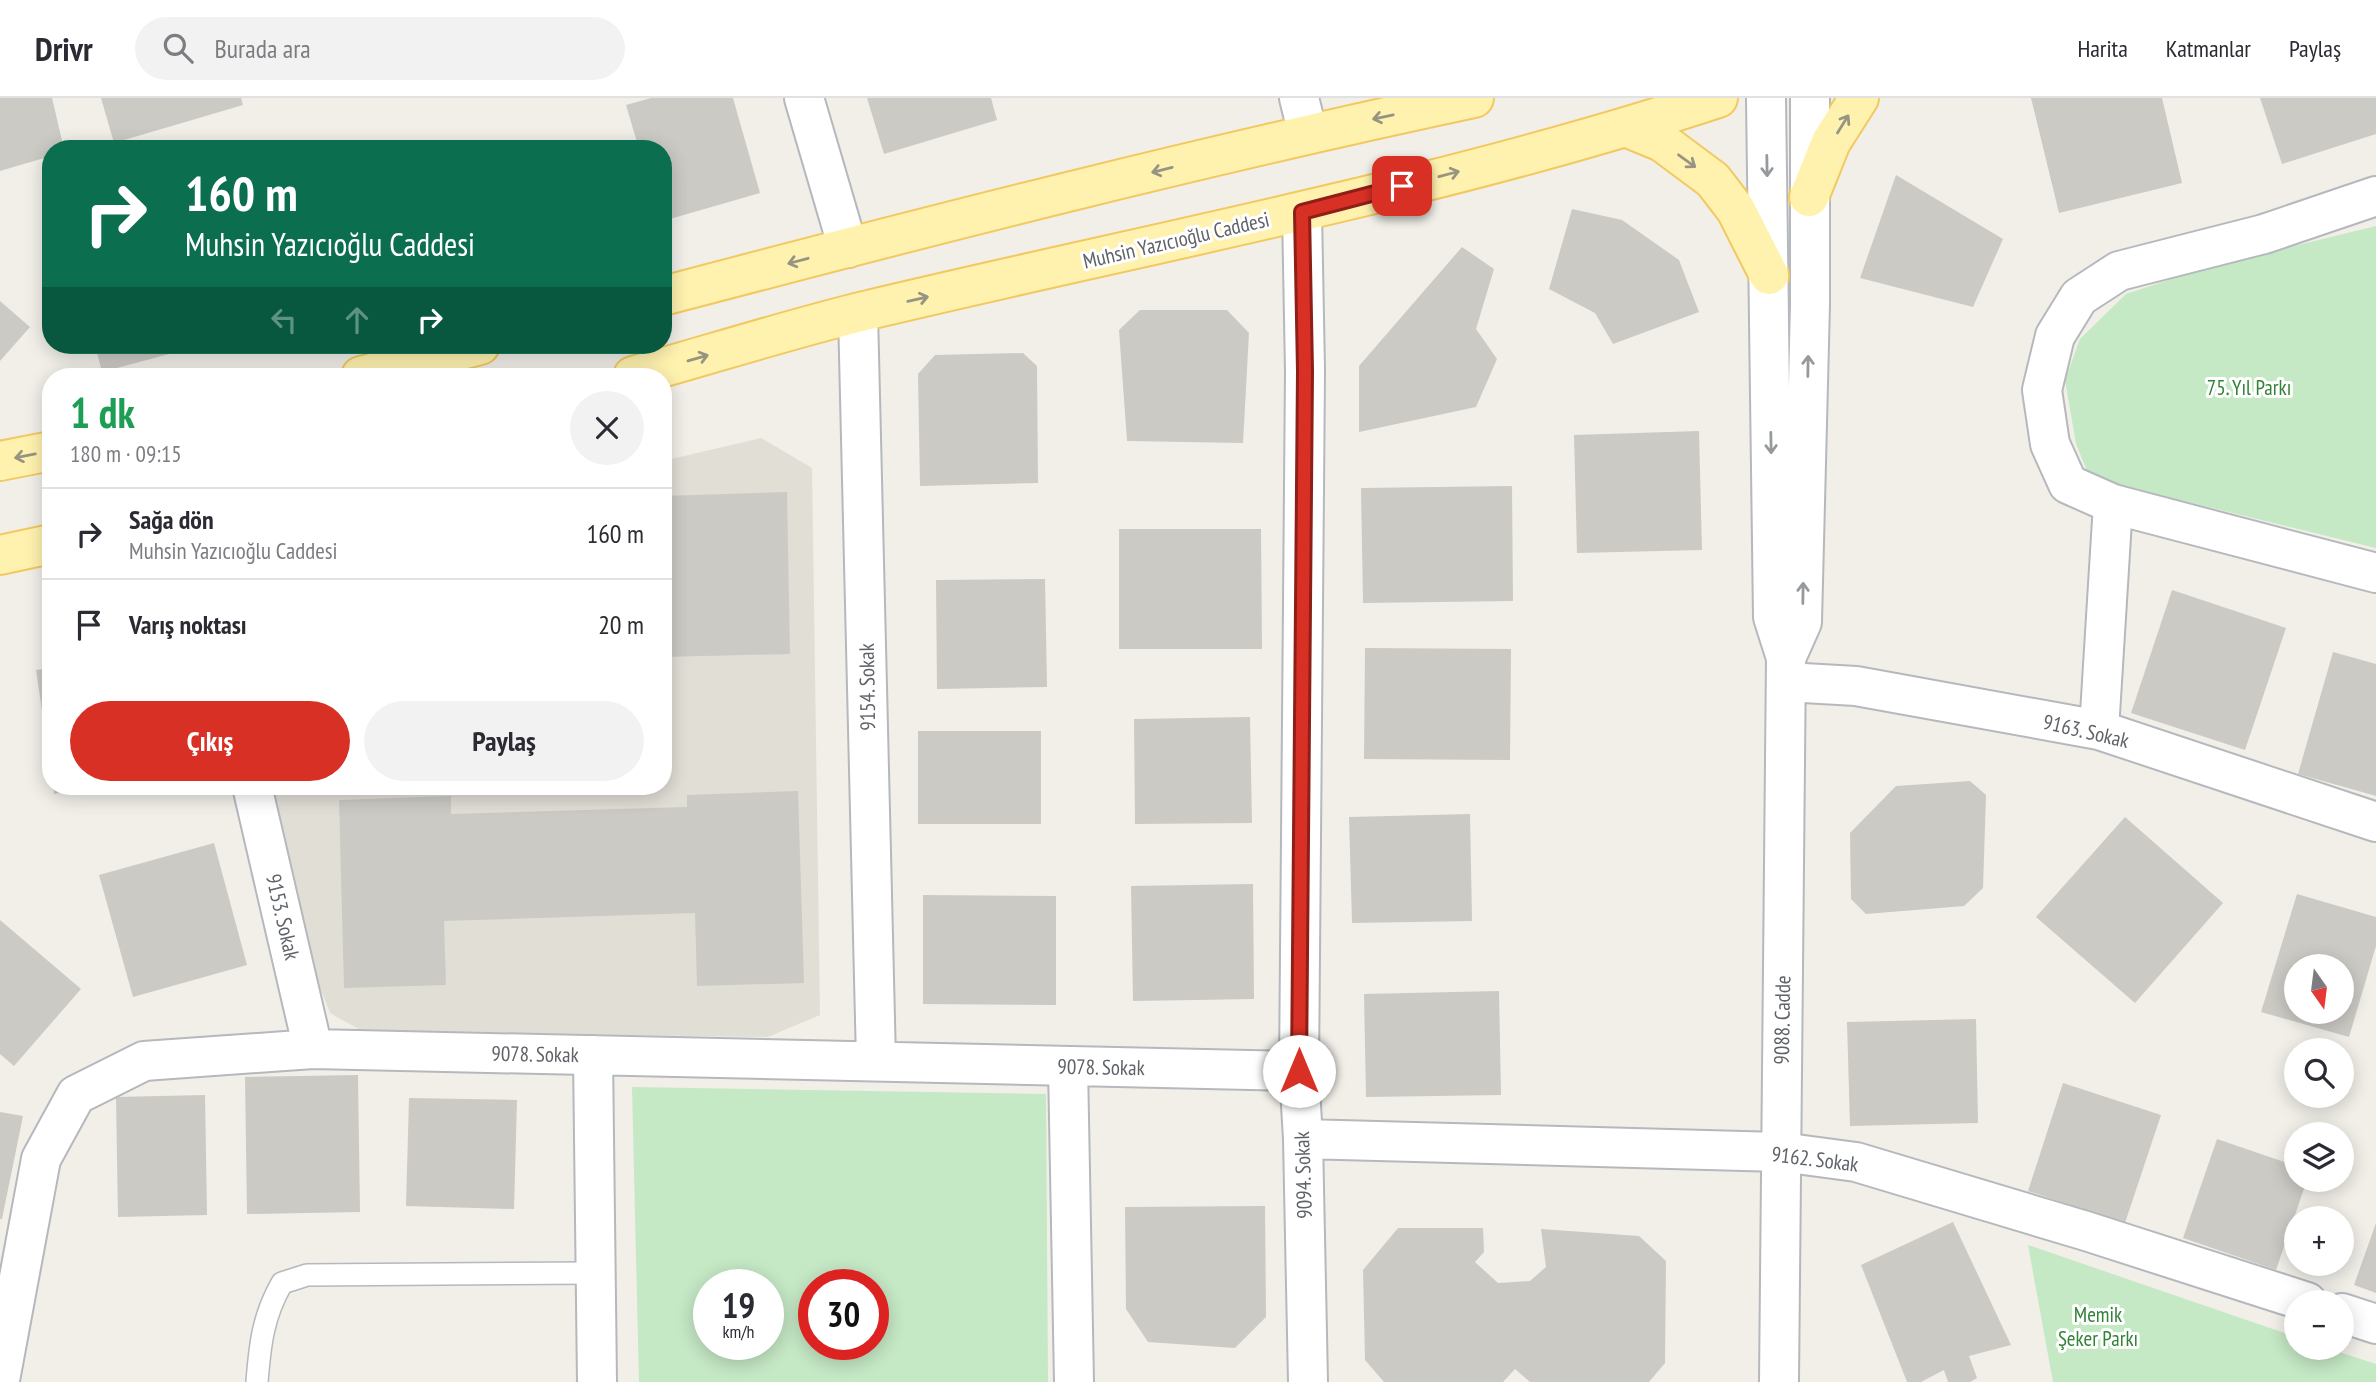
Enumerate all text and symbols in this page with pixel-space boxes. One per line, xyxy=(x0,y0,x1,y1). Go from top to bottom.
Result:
search box xyxy=(135,17,625,80)
text: Drivr xyxy=(35,27,93,70)
icon: search xyxy=(159,29,197,67)
text: Burada ara xyxy=(215,32,311,65)
text: Harita xyxy=(2077,33,2128,64)
text: Katmanlar xyxy=(2166,33,2251,64)
text: Paylaş xyxy=(2289,33,2341,64)
one-way arrow xyxy=(1372,111,1395,125)
one-way arrow xyxy=(1836,115,1850,135)
one-way arrow xyxy=(1677,153,1696,168)
one-way arrow xyxy=(1761,154,1774,177)
pin xyxy=(1372,156,1432,216)
text: 160 m xyxy=(185,161,298,225)
one-way arrow xyxy=(1151,164,1174,177)
icon: arrive xyxy=(1383,167,1421,205)
one-way arrow xyxy=(1438,167,1460,180)
icon: right xyxy=(70,168,161,259)
street label: Muhsin Yazıcıoğlu Caddesi xyxy=(1080,205,1272,275)
text: Muhsin Yazıcıoğlu Caddesi xyxy=(185,223,475,265)
one-way arrow xyxy=(788,255,810,268)
one-way arrow xyxy=(906,292,929,305)
icon: left xyxy=(265,301,303,339)
icon: ahead xyxy=(338,301,376,339)
icon: right xyxy=(411,301,449,339)
one-way arrow xyxy=(687,350,709,363)
one-way arrow xyxy=(1802,354,1815,377)
park label: 75. Yıl Parkı xyxy=(2207,374,2291,401)
text: 1 dk xyxy=(70,385,135,440)
button: close xyxy=(570,391,644,465)
one-way arrow xyxy=(1764,431,1778,454)
text: 180 m · 09:15 xyxy=(70,439,182,468)
one-way arrow xyxy=(14,449,37,463)
text: Sağa dön xyxy=(129,503,214,536)
icon: right xyxy=(70,515,108,553)
text: 160 m xyxy=(586,517,644,550)
text: Muhsin Yazıcıoğlu Caddesi xyxy=(129,536,337,565)
one-way arrow xyxy=(1796,582,1809,605)
icon: arrive xyxy=(70,606,108,644)
text: Varış noktası xyxy=(129,608,247,641)
text: 20 m xyxy=(598,608,644,641)
street label: 9154. Sokak xyxy=(853,643,881,731)
button: Çıkış xyxy=(70,701,350,781)
button: Paylaş xyxy=(364,701,644,781)
street label: 9163. Sokak xyxy=(2040,708,2132,754)
street label: 9153. Sokak xyxy=(260,871,306,963)
north arrow xyxy=(2284,954,2354,1024)
map controls xyxy=(2284,954,2354,1360)
street label: 9088. Cadde xyxy=(1768,975,1796,1065)
position arrow xyxy=(1262,1034,1336,1108)
button: search xyxy=(2284,1038,2354,1108)
street label: 9078. Sokak xyxy=(491,1040,579,1068)
street label: 9078. Sokak xyxy=(1057,1053,1145,1081)
button: layers xyxy=(2284,1122,2354,1192)
street label: 9094. Sokak xyxy=(1288,1131,1318,1219)
street label: 9162. Sokak xyxy=(1770,1140,1860,1178)
button: + xyxy=(2284,1206,2354,1276)
speed limit sign: 30 xyxy=(798,1269,889,1360)
text: 19 xyxy=(722,1282,755,1328)
button: − xyxy=(2284,1290,2354,1360)
park label: Memik Şeker Parkı xyxy=(2058,1301,2138,1352)
text: km/h xyxy=(723,1320,754,1343)

